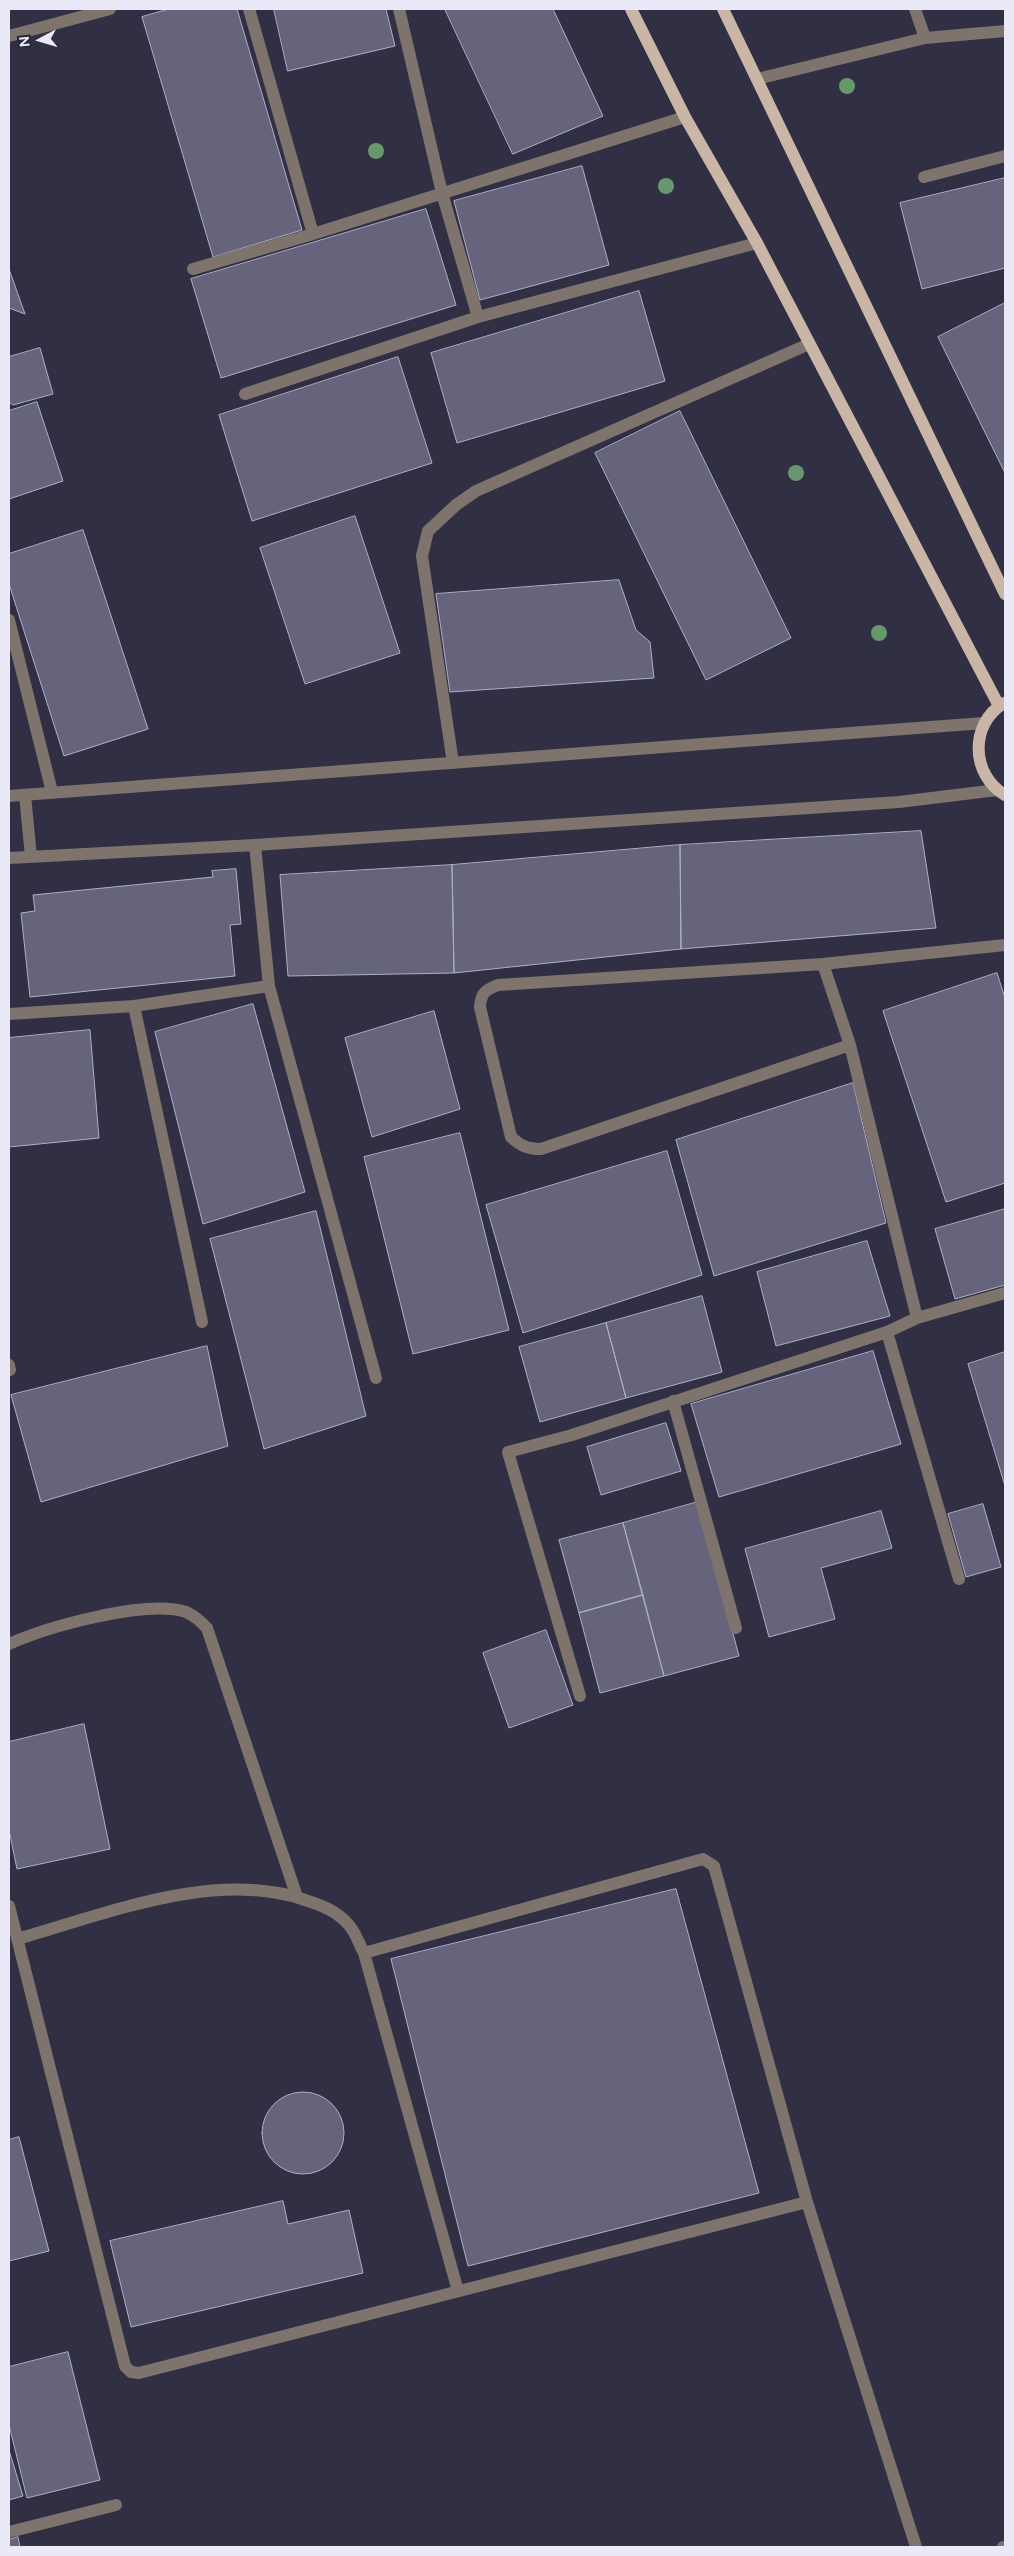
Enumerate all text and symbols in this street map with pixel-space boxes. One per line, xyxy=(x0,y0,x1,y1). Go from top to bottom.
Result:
north arrow xyxy=(15,15,65,65)
text: N xyxy=(16,35,34,48)

